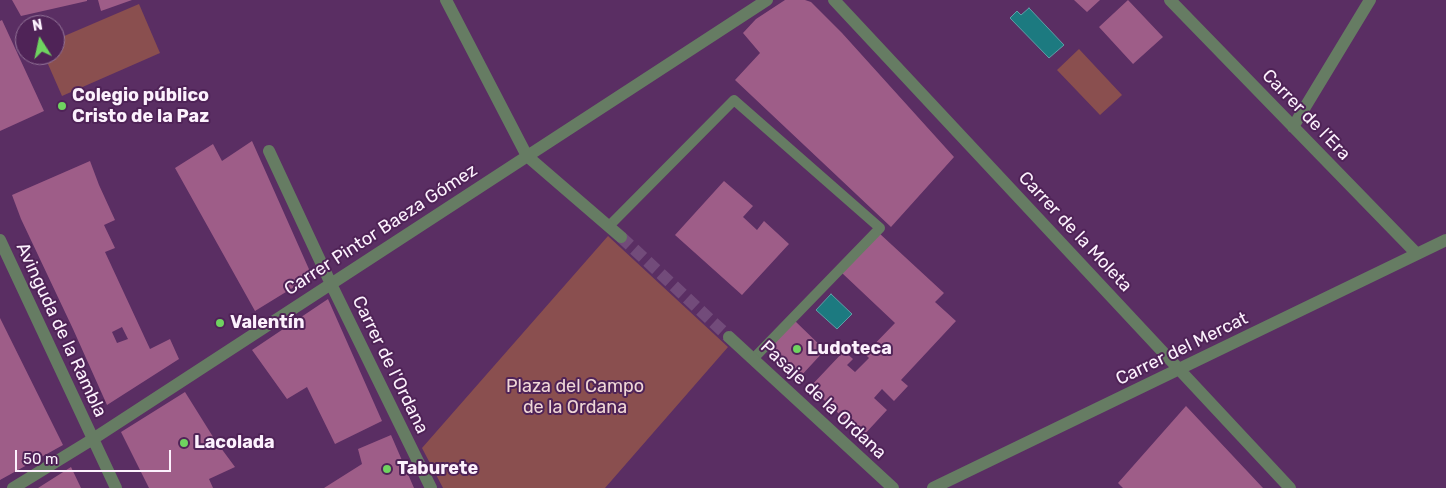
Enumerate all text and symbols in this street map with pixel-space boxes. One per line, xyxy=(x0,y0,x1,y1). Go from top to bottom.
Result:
north arrow xyxy=(15,15,65,65)
text: N xyxy=(31,16,44,35)
street label: Carrer de l’Era xyxy=(1257,65,1355,165)
place label: Colegio público Cristo de la Paz xyxy=(72,85,209,128)
marker: Colegio público Cristo de la Paz xyxy=(56,100,68,112)
street label: Carrer Pintor Baeza Gómez xyxy=(281,160,481,300)
street label: Carrer de la Moleta xyxy=(1014,167,1136,297)
street label: Avinguda de la Rambla xyxy=(11,239,111,421)
street label: Carrer de l'Ordana xyxy=(347,293,433,437)
street label: Carrer del Mercat xyxy=(1112,308,1252,390)
place label: Valentín xyxy=(230,312,304,334)
marker: Valentín xyxy=(214,317,226,329)
street label: Pasaje de la Ordana xyxy=(756,336,890,464)
place label: Ludoteca xyxy=(807,338,892,360)
marker: Ludoteca xyxy=(791,343,803,355)
park label: Plaza del Campo de la Ordana xyxy=(506,376,644,418)
place label: Lacolada xyxy=(194,432,275,454)
marker: Lacolada xyxy=(178,437,190,449)
scale bar xyxy=(18,440,174,472)
text: 50 m xyxy=(23,450,58,468)
place label: Taburete xyxy=(397,458,478,480)
marker: Taburete xyxy=(381,463,393,475)

